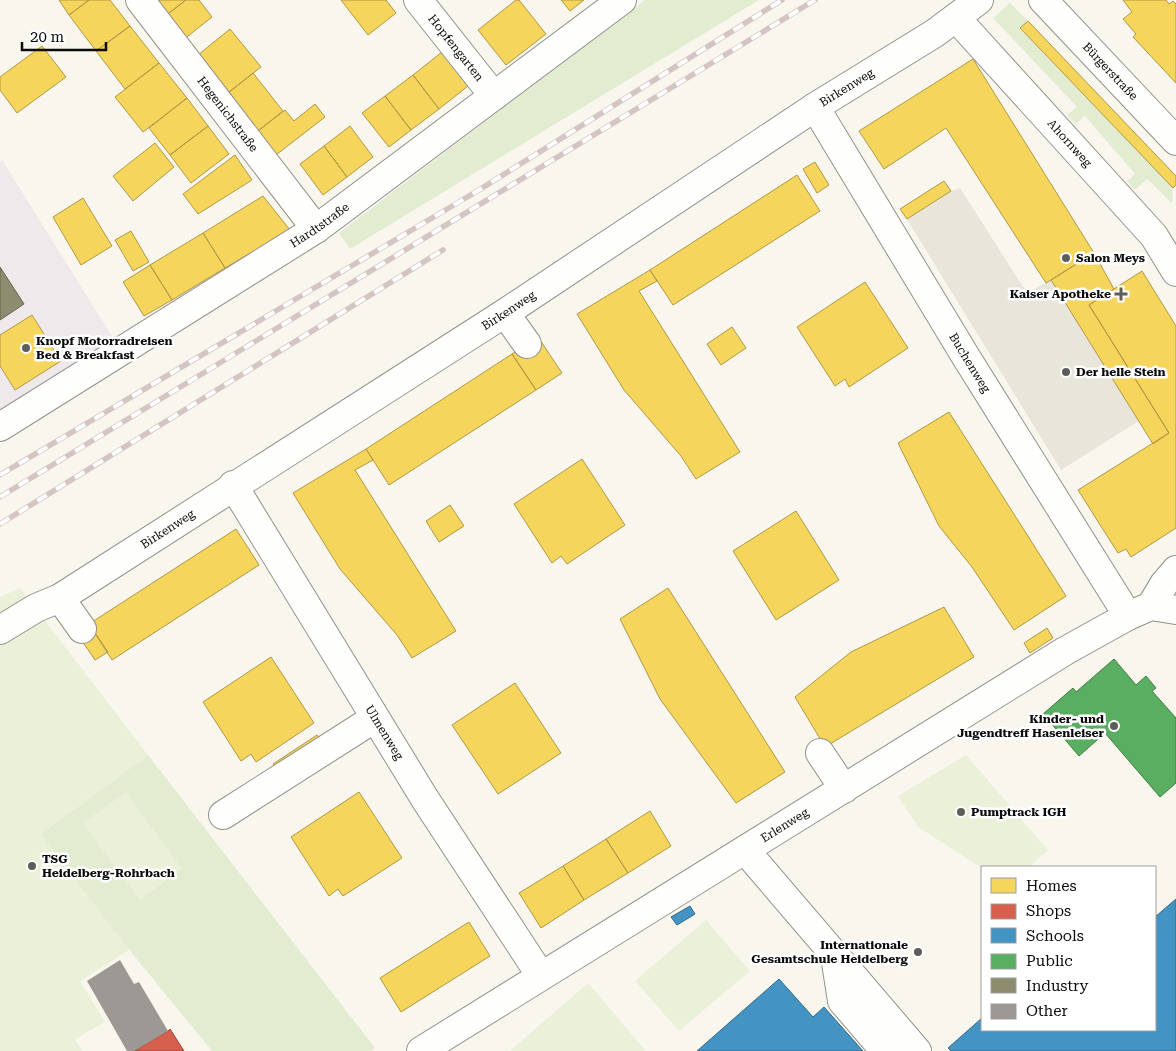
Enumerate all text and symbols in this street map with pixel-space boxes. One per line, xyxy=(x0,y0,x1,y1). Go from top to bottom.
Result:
street label: Hopfengarten xyxy=(425,12,487,84)
scale bar xyxy=(22,20,106,52)
text: 20 m xyxy=(30,28,65,46)
street label: Bürgerstraße xyxy=(1080,40,1141,103)
street label: Birkenweg xyxy=(817,65,877,110)
street label: Hegenichstraße xyxy=(194,74,261,155)
street label: Ahornweg xyxy=(1044,116,1095,170)
street label: Hardtstraße xyxy=(287,199,352,251)
place label: Salon Meys xyxy=(1076,251,1145,265)
marker: Salon Meys xyxy=(1060,252,1072,264)
place label: Kaiser Apotheke xyxy=(1010,287,1111,301)
street label: Birkenweg xyxy=(479,288,538,333)
marker: Kaiser Apotheke xyxy=(1115,288,1127,300)
street label: Buchenweg xyxy=(946,331,994,395)
place label: Knopf Motorradreisen Bed & Breakfast xyxy=(36,334,173,362)
marker: Knopf Motorradreisen Bed & Breakfast xyxy=(20,342,32,354)
place label: Der helle Stein xyxy=(1076,365,1166,379)
marker: Der helle Stein xyxy=(1060,366,1072,378)
street label: Birkenweg xyxy=(138,507,197,551)
street label: Ulmenweg xyxy=(362,702,406,762)
place label: Kinder- und Jugendtreff Hasenleiser xyxy=(957,712,1105,740)
marker: Kinder- und Jugendtreff Hasenleiser xyxy=(1108,720,1120,732)
street label: Erlenweg xyxy=(758,805,811,845)
place label: Pumptrack IGH xyxy=(971,805,1067,819)
marker: Pumptrack IGH xyxy=(955,806,967,818)
place label: TSG Heidelberg-Rohrbach xyxy=(42,852,175,880)
marker: TSG Heidelberg-Rohrbach xyxy=(26,860,38,872)
legend xyxy=(981,866,1156,1031)
text: Homes xyxy=(1026,877,1077,895)
text: Shops xyxy=(1026,902,1071,920)
text: Schools xyxy=(1026,927,1084,945)
place label: Internationale Gesamtschule Heidelberg xyxy=(751,938,909,966)
marker: Internationale Gesamtschule Heidelberg xyxy=(912,946,924,958)
text: Public xyxy=(1026,952,1073,970)
text: Industry xyxy=(1026,977,1088,995)
text: Other xyxy=(1026,1002,1068,1020)

